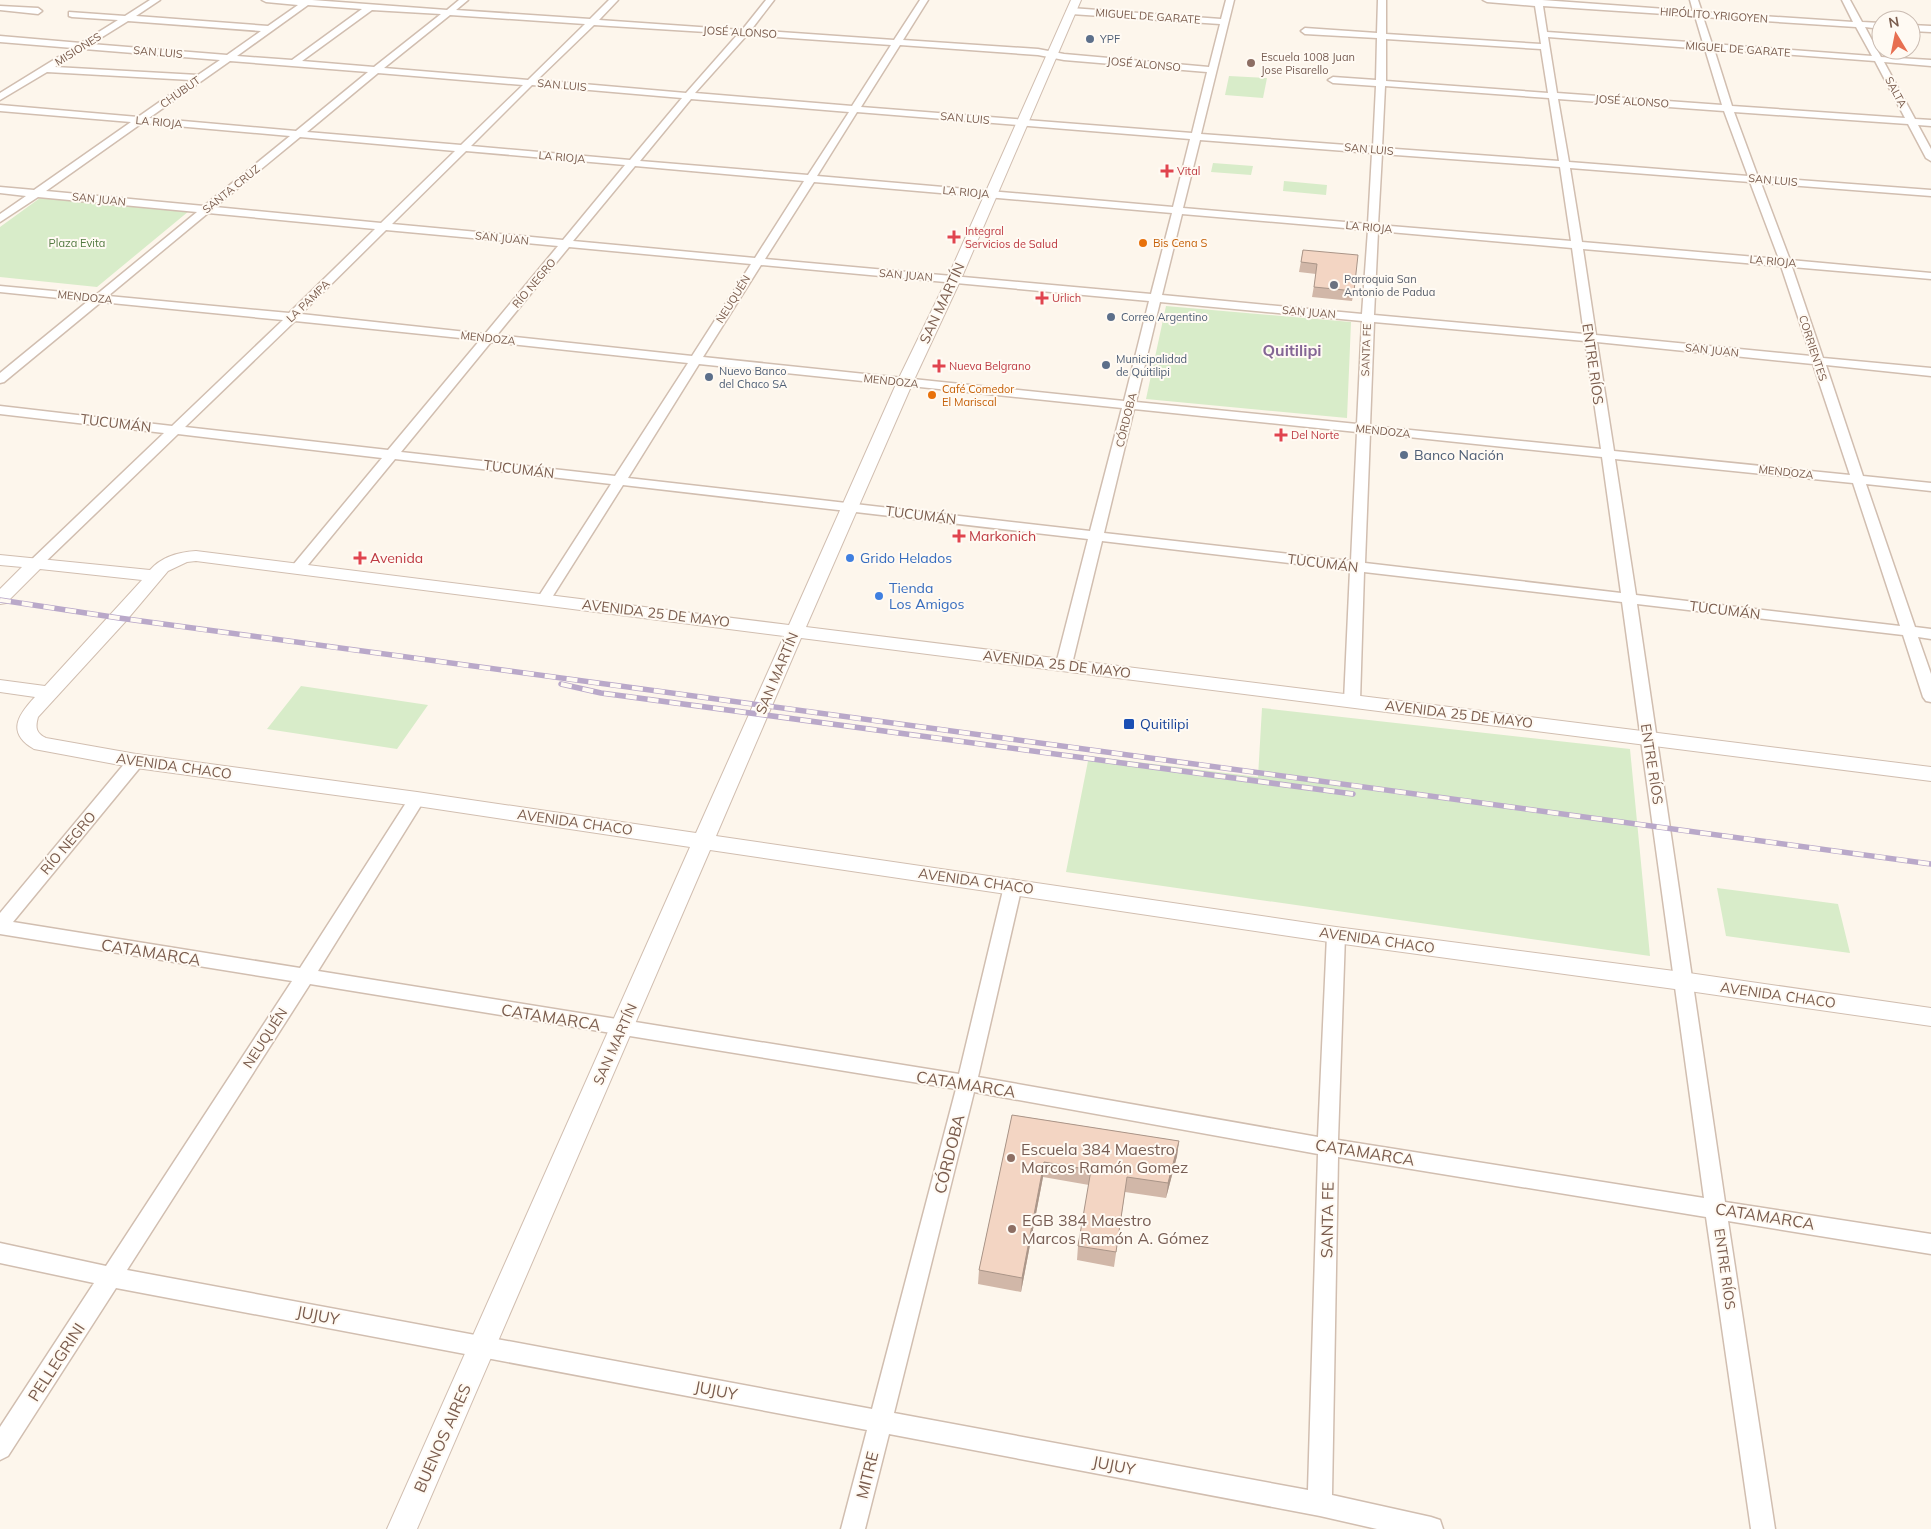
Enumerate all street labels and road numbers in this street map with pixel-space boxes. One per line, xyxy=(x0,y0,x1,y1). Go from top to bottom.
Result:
street label: HIPÓLITO YRIGOYEN xyxy=(1660,4,1768,26)
street label: MIGUEL DE GARATE xyxy=(1095,5,1201,27)
street label: JOSÉ ALONSO xyxy=(703,23,777,41)
street label: MISIONES xyxy=(52,29,104,69)
street label: MIGUEL DE GARATE xyxy=(1685,38,1791,60)
street label: SAN LUIS xyxy=(133,43,183,61)
street label: JOSÉ ALONSO xyxy=(1107,54,1181,74)
street label: CHUBUT xyxy=(157,73,203,111)
street label: SALTA xyxy=(1882,74,1910,110)
street label: SAN LUIS xyxy=(537,76,587,94)
street label: JOSÉ ALONSO xyxy=(1595,91,1669,111)
street label: SAN LUIS xyxy=(940,109,990,127)
street label: LA RIOJA xyxy=(135,113,183,131)
street label: SAN LUIS xyxy=(1344,140,1394,158)
street label: LA RIOJA xyxy=(538,148,586,166)
street label: SANTA CRUZ xyxy=(200,161,263,216)
street label: SAN LUIS xyxy=(1748,171,1798,189)
street label: LA RIOJA xyxy=(942,183,990,201)
street label: SAN JUAN xyxy=(71,189,127,209)
street label: LA RIOJA xyxy=(1345,218,1393,236)
street label: SAN JUAN xyxy=(474,228,530,248)
street label: LA RIOJA xyxy=(1749,252,1797,270)
street label: RÍO NEGRO xyxy=(509,255,559,311)
street label: SAN MARTÍN xyxy=(915,260,969,346)
street label: SAN JUAN xyxy=(879,266,933,284)
street label: NEUQUÉN xyxy=(713,272,753,326)
street label: LA PAMPA xyxy=(283,277,333,325)
street label: MENDOZA xyxy=(57,287,113,307)
street label: SAN JUAN xyxy=(1282,303,1336,321)
street label: CORRIENTES xyxy=(1796,313,1830,383)
street label: ENTRE RÍOS xyxy=(1578,322,1608,406)
street label: SANTA FE xyxy=(1358,323,1374,377)
street label: MENDOZA xyxy=(460,328,516,348)
street label: SAN JUAN xyxy=(1684,340,1740,360)
street label: MENDOZA xyxy=(863,371,919,391)
street label: CÓRDOBA xyxy=(1112,391,1140,449)
street label: TUCUMÁN xyxy=(80,410,152,436)
street label: MENDOZA xyxy=(1355,421,1411,441)
street label: TUCUMÁN xyxy=(483,456,555,482)
street label: MENDOZA xyxy=(1758,462,1814,482)
street label: TUCUMÁN xyxy=(885,502,957,528)
street label: TUCUMÁN xyxy=(1287,550,1359,576)
street label: AVENIDA 25 DE MAYO xyxy=(581,595,731,631)
street label: TUCUMÁN xyxy=(1689,597,1761,623)
street label: SAN MARTÍN xyxy=(752,629,802,717)
street label: AVENIDA 25 DE MAYO xyxy=(982,646,1132,682)
street label: AVENIDA 25 DE MAYO xyxy=(1384,696,1534,732)
street label: ENTRE RÍOS xyxy=(1637,722,1667,806)
street label: AVENIDA CHACO xyxy=(115,749,233,783)
street label: AVENIDA CHACO xyxy=(516,805,634,839)
street label: RÍO NEGRO xyxy=(36,808,100,878)
street label: AVENIDA CHACO xyxy=(917,864,1035,898)
street label: AVENIDA CHACO xyxy=(1318,923,1436,957)
street label: CATAMARCA xyxy=(100,934,202,970)
street label: AVENIDA CHACO xyxy=(1719,978,1837,1012)
street label: CATAMARCA xyxy=(500,999,602,1035)
street label: SAN MARTÍN xyxy=(589,1000,641,1088)
street label: NEUQUÉN xyxy=(239,1004,291,1072)
street label: CATAMARCA xyxy=(915,1066,1017,1102)
street label: CÓRDOBA xyxy=(930,1112,969,1196)
street label: CATAMARCA xyxy=(1314,1134,1416,1170)
street label: SANTA FE xyxy=(1316,1182,1338,1258)
street label: CATAMARCA xyxy=(1714,1198,1816,1234)
street label: ENTRE RÍOS xyxy=(1710,1227,1740,1311)
street label: JUJUY xyxy=(295,1301,341,1329)
street label: PELLEGRINI xyxy=(23,1319,89,1405)
street label: JUJUY xyxy=(693,1376,739,1404)
street label: BUENOS AIRES xyxy=(409,1381,475,1495)
street label: MITRE xyxy=(851,1449,883,1501)
street label: JUJUY xyxy=(1091,1451,1137,1479)

